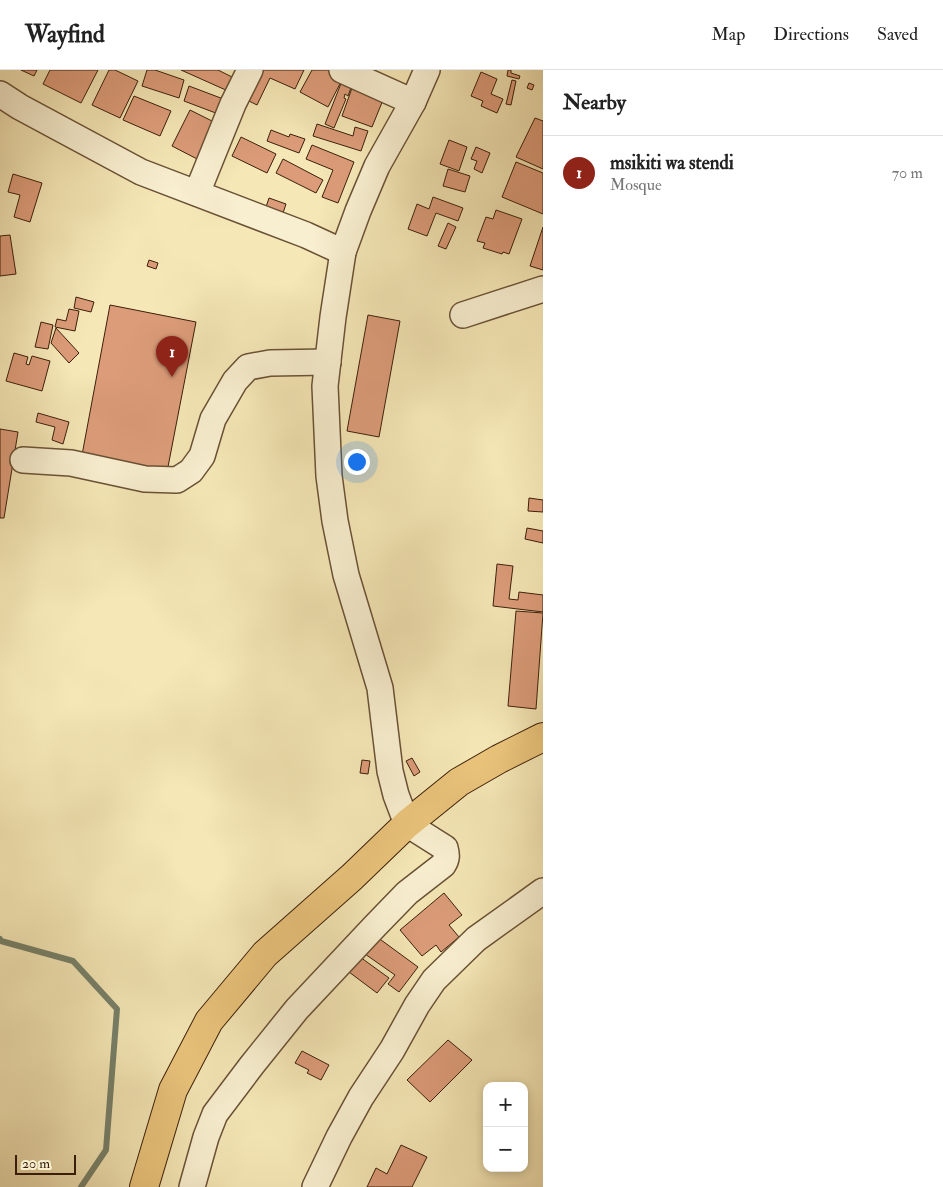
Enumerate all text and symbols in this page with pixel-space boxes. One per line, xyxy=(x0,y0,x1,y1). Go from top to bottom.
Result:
text: Wayfind xyxy=(25,19,105,50)
text: Map xyxy=(712,23,745,46)
text: Directions xyxy=(773,23,849,46)
text: Saved xyxy=(877,23,918,46)
text: Nearby xyxy=(563,89,626,116)
text: msikiti wa stendi xyxy=(610,151,734,175)
text: 1 xyxy=(576,163,582,183)
text: 70 m xyxy=(892,163,923,183)
text: Mosque xyxy=(610,175,662,195)
pin: 1 xyxy=(156,336,188,377)
your location xyxy=(344,449,370,475)
map controls xyxy=(483,1082,528,1172)
button: + xyxy=(483,1082,528,1127)
button: − xyxy=(483,1127,528,1172)
scale bar xyxy=(15,1152,76,1175)
text: 20 m xyxy=(22,1155,50,1172)

